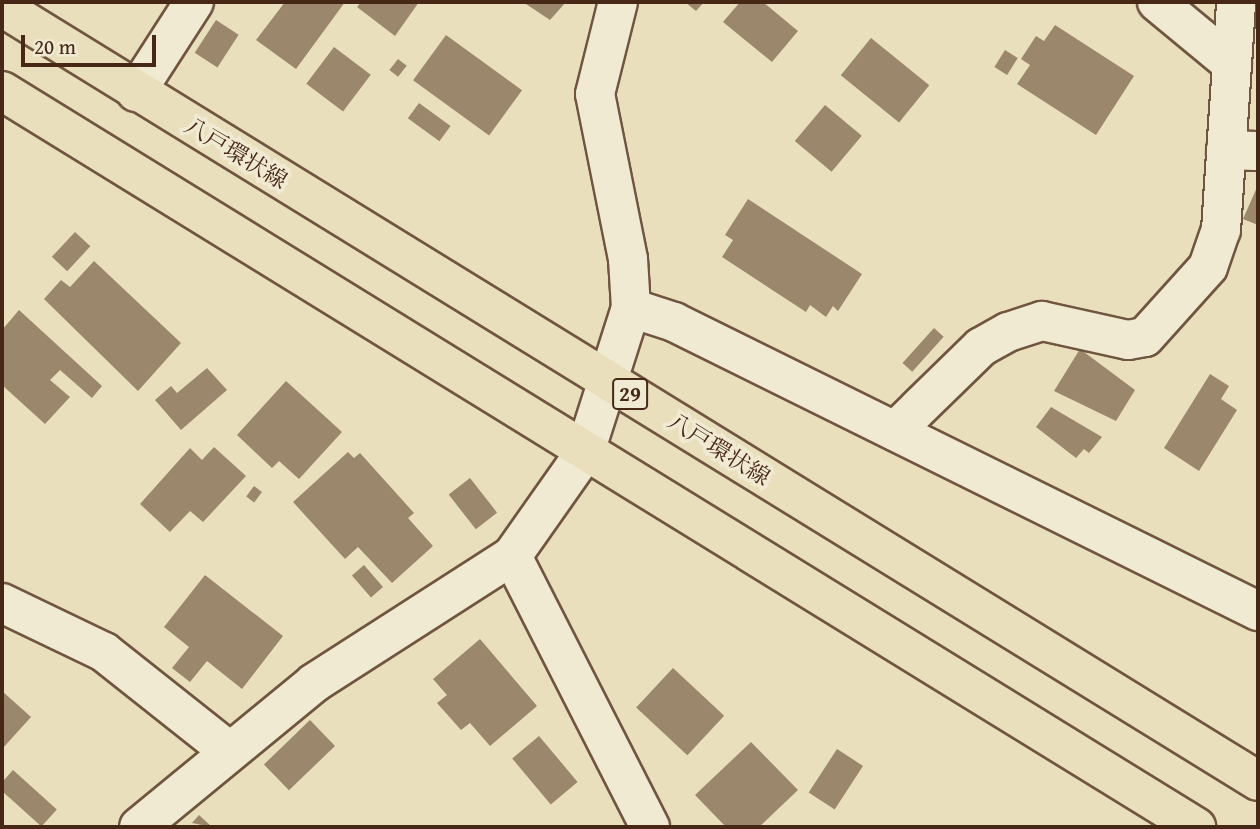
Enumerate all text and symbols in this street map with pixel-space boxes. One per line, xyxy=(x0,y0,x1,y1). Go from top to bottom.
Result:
scale bar xyxy=(24,21,159,65)
text: 20 m xyxy=(34,31,76,62)
street label: 八戸環状線 xyxy=(180,112,292,194)
road number: 29 xyxy=(611,376,649,412)
street label: 八戸環状線 xyxy=(663,407,775,491)

